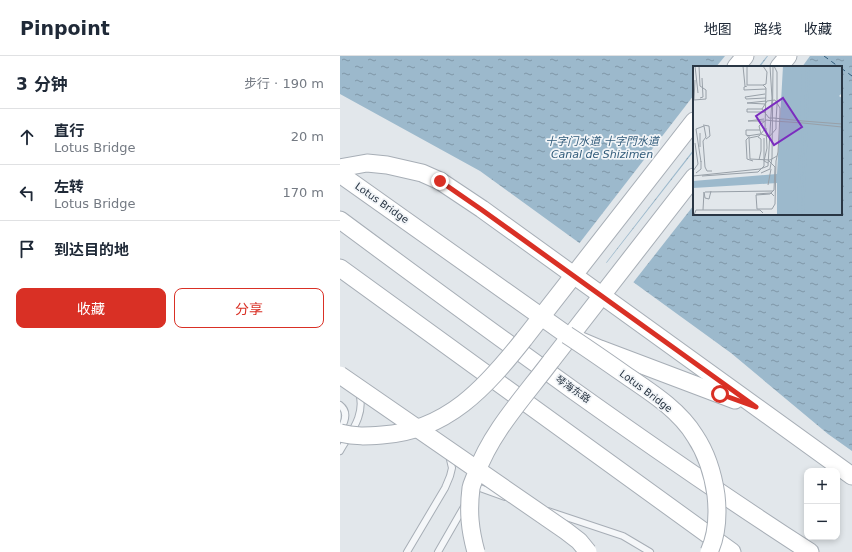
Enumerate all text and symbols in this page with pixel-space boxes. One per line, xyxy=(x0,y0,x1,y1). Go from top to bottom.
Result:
text: Pinpoint xyxy=(20,17,110,39)
text: 地图 xyxy=(704,21,732,37)
text: 路线 xyxy=(754,21,782,37)
text: 收藏 xyxy=(804,21,832,37)
inset map xyxy=(693,66,842,215)
text: 3 分钟 xyxy=(16,74,68,94)
text: 步行 · 190 m xyxy=(244,76,324,91)
text: 直行 xyxy=(54,122,84,140)
icon: ahead xyxy=(16,126,38,148)
text: 20 m xyxy=(291,129,324,144)
water label: 十字门水道 十字門水道 Canal de Shizimen xyxy=(545,135,661,161)
text: Lotus Bridge xyxy=(54,140,136,155)
route end xyxy=(431,172,449,190)
text: 左转 xyxy=(54,178,84,196)
street label: Lotus Bridge xyxy=(353,180,411,226)
icon: left xyxy=(16,182,38,204)
text: 170 m xyxy=(282,185,324,200)
text: Lotus Bridge xyxy=(54,196,136,211)
icon: arrive xyxy=(16,238,38,260)
text: 到达目的地 xyxy=(54,241,129,259)
button: 收藏 xyxy=(16,288,166,328)
button: 分享 xyxy=(174,288,324,328)
street label: Lotus Bridge xyxy=(618,368,674,414)
street label: 琴海东路 xyxy=(553,373,593,405)
route start xyxy=(711,385,729,403)
map controls xyxy=(804,468,840,540)
button: + xyxy=(804,468,840,504)
button: − xyxy=(804,504,840,540)

